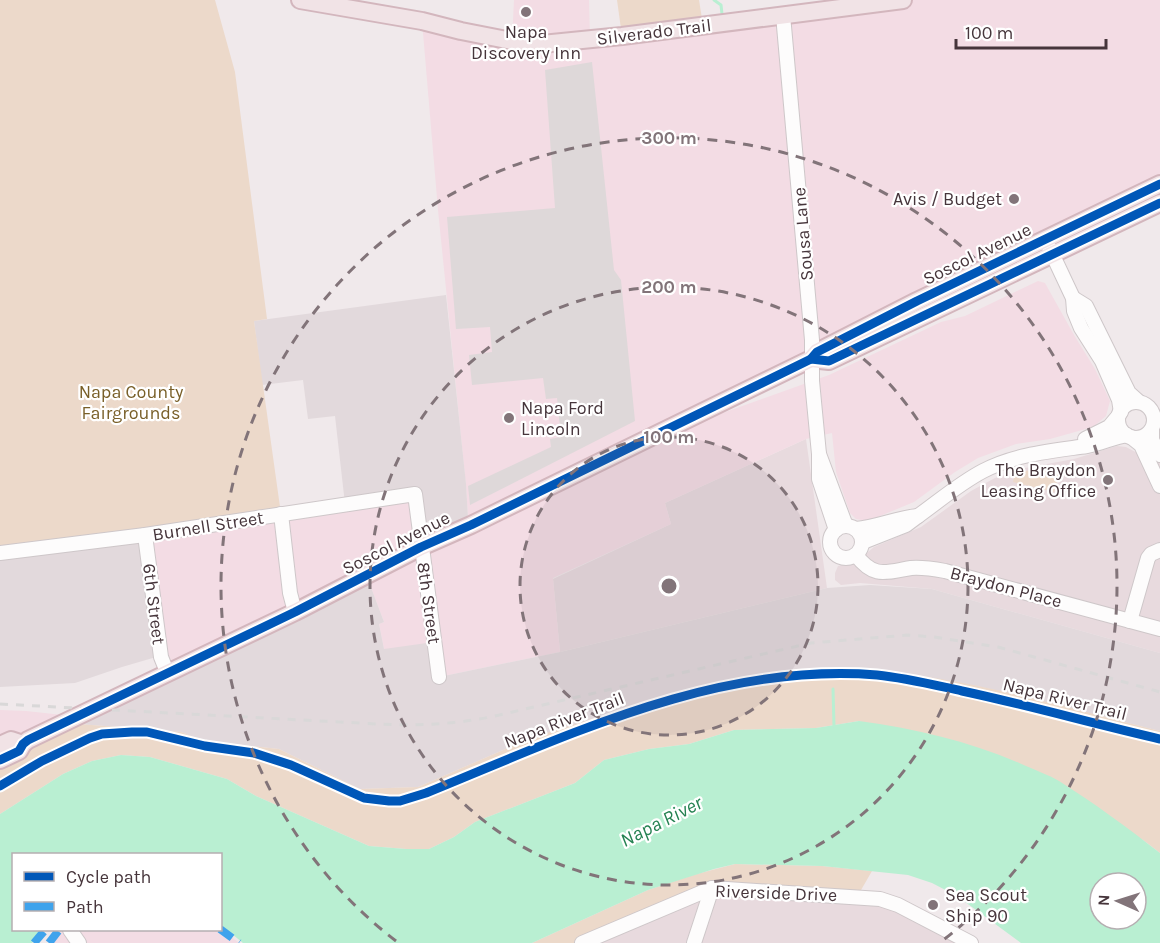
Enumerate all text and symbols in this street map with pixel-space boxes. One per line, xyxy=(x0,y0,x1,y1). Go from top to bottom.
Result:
marker: Napa Discovery Inn xyxy=(519,5,533,19)
scale bar xyxy=(956,12,1106,50)
street label: Silverado Trail xyxy=(595,14,713,50)
place label: Napa Discovery Inn xyxy=(471,21,581,64)
text: 100 m xyxy=(965,22,1013,44)
text: 300 m xyxy=(641,127,697,149)
street label: Sousa Lane xyxy=(788,186,818,282)
place label: Avis / Budget xyxy=(893,188,1002,210)
marker: Avis / Budget xyxy=(1007,192,1021,206)
street label: Soscol Avenue xyxy=(919,218,1035,290)
text: 200 m xyxy=(641,276,697,298)
park label: Napa County Fairgrounds xyxy=(79,381,184,424)
place label: Napa Ford Lincoln xyxy=(521,397,604,440)
marker: Napa Ford Lincoln xyxy=(502,411,516,425)
text: 100 m xyxy=(644,426,694,448)
place label: The Braydon Leasing Office xyxy=(980,459,1096,502)
marker: The Braydon Leasing Office xyxy=(1101,473,1115,487)
street label: Burnell Street xyxy=(151,506,265,546)
street label: Soscol Avenue xyxy=(338,506,454,580)
street label: 8th Street xyxy=(412,561,446,646)
street label: Braydon Place xyxy=(948,561,1064,613)
street label: 6th Street xyxy=(138,562,170,646)
centre of rings xyxy=(659,576,679,596)
street label: Napa River Trail xyxy=(1001,673,1129,725)
street label: Napa River Trail xyxy=(501,687,627,753)
water label: Napa River xyxy=(616,790,707,852)
legend xyxy=(12,853,222,931)
text: Cycle path xyxy=(66,866,151,888)
north arrow xyxy=(1088,871,1148,931)
street label: Riverside Drive xyxy=(715,880,837,906)
place label: Sea Scout Ship 90 xyxy=(945,884,1027,927)
text: N xyxy=(1094,894,1113,906)
text: Path xyxy=(66,896,104,918)
marker: Sea Scout Ship 90 xyxy=(926,898,940,912)

